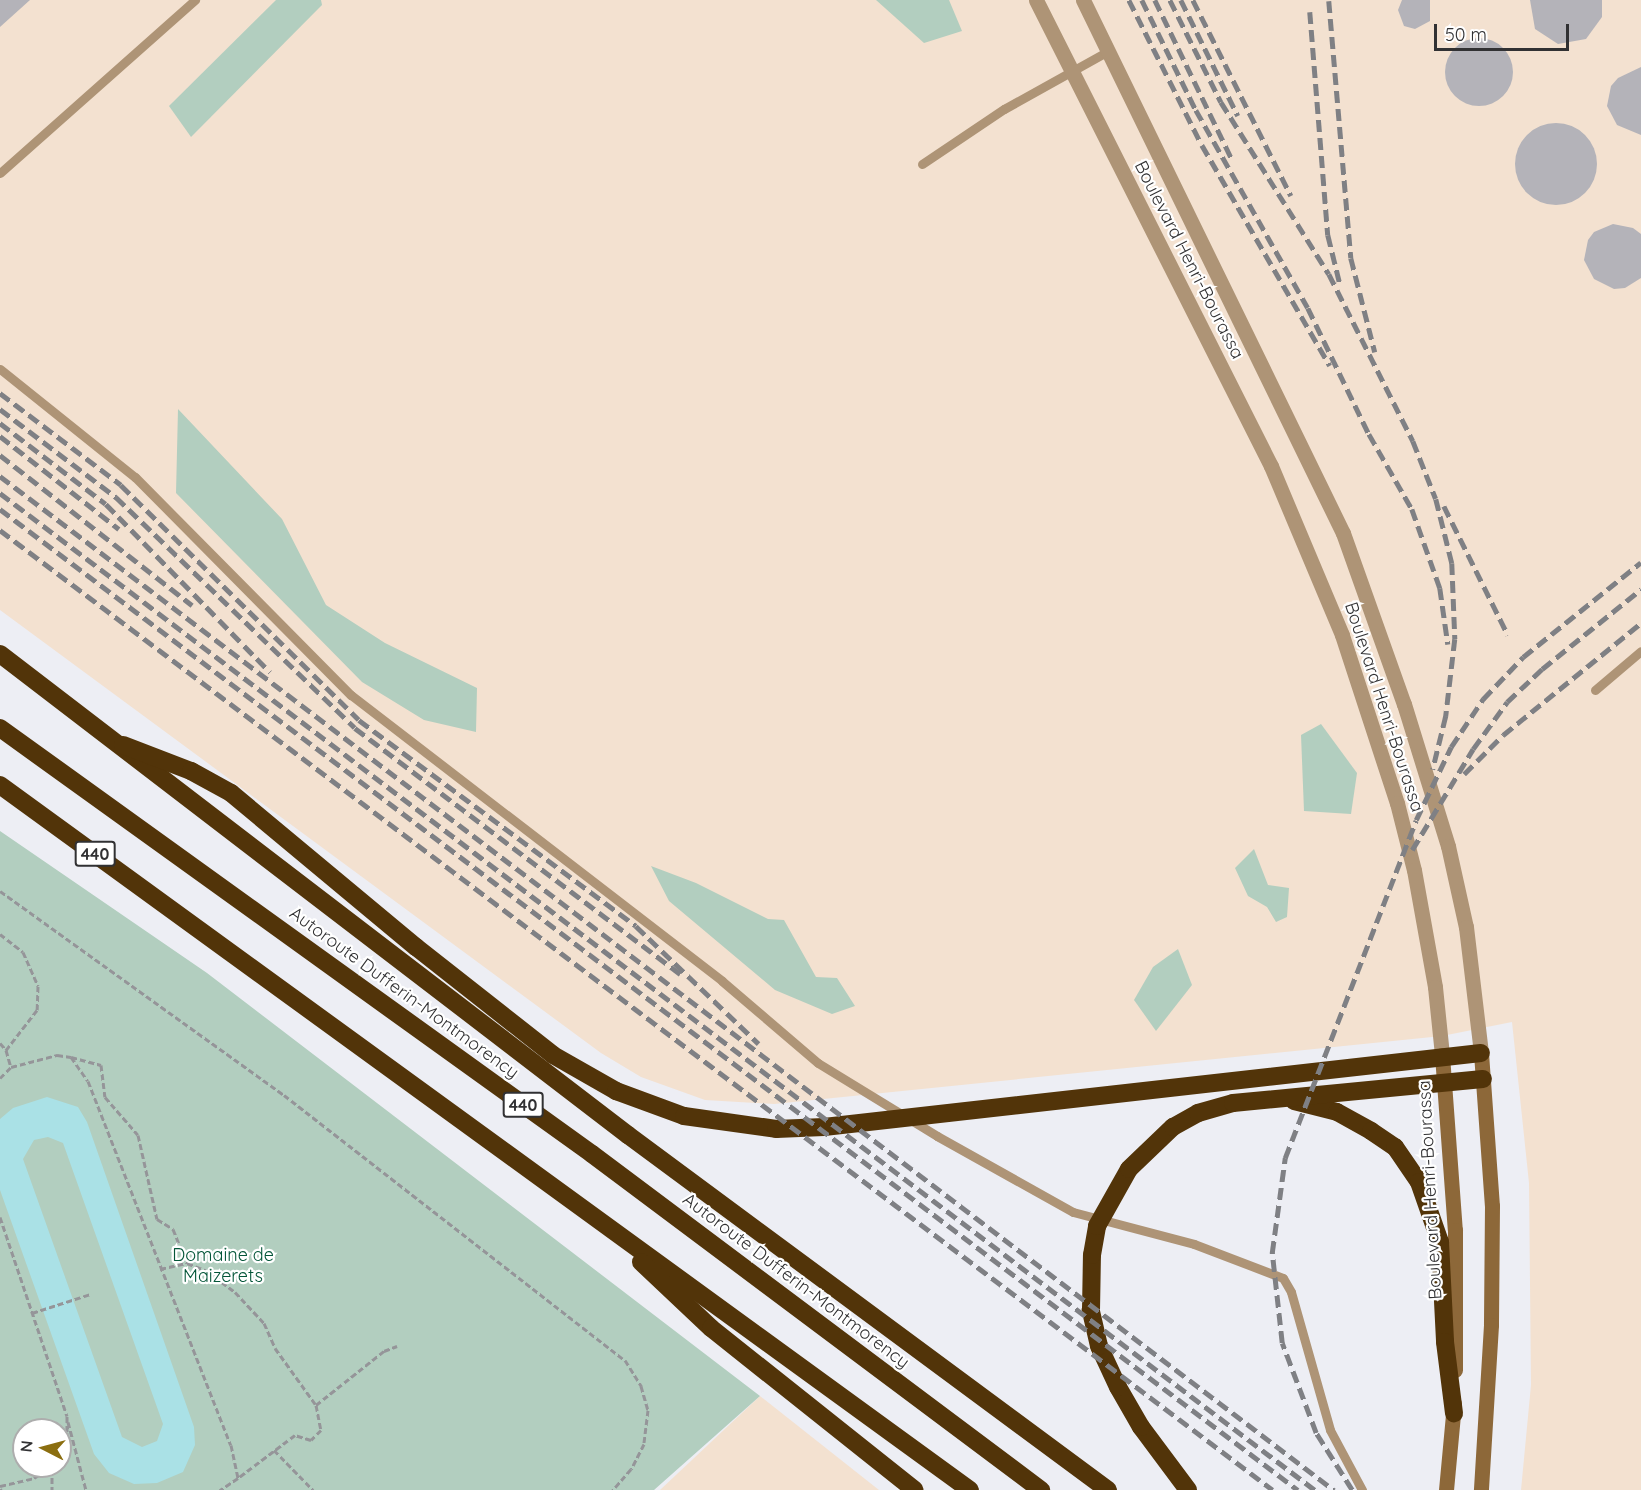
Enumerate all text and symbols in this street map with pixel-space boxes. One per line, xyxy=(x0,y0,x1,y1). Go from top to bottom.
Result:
scale bar xyxy=(1437,12,1572,50)
text: 50 m xyxy=(1445,23,1487,46)
street label: Boulevard Henri-Bourassa xyxy=(1130,157,1248,363)
street label: Boulevard Henri-Bourassa xyxy=(1340,599,1428,815)
road number: 440 xyxy=(74,841,116,867)
street label: Autoroute Dufferin-Montmorency xyxy=(285,903,523,1083)
street label: Boulevard Henri-Bourassa xyxy=(1413,1080,1447,1300)
road number: 440 xyxy=(502,1092,544,1118)
street label: Autoroute Dufferin-Montmorency xyxy=(678,1189,914,1373)
park label: Domaine de Maizerets xyxy=(172,1245,274,1288)
north arrow xyxy=(12,1418,72,1478)
text: N xyxy=(16,1439,37,1453)

